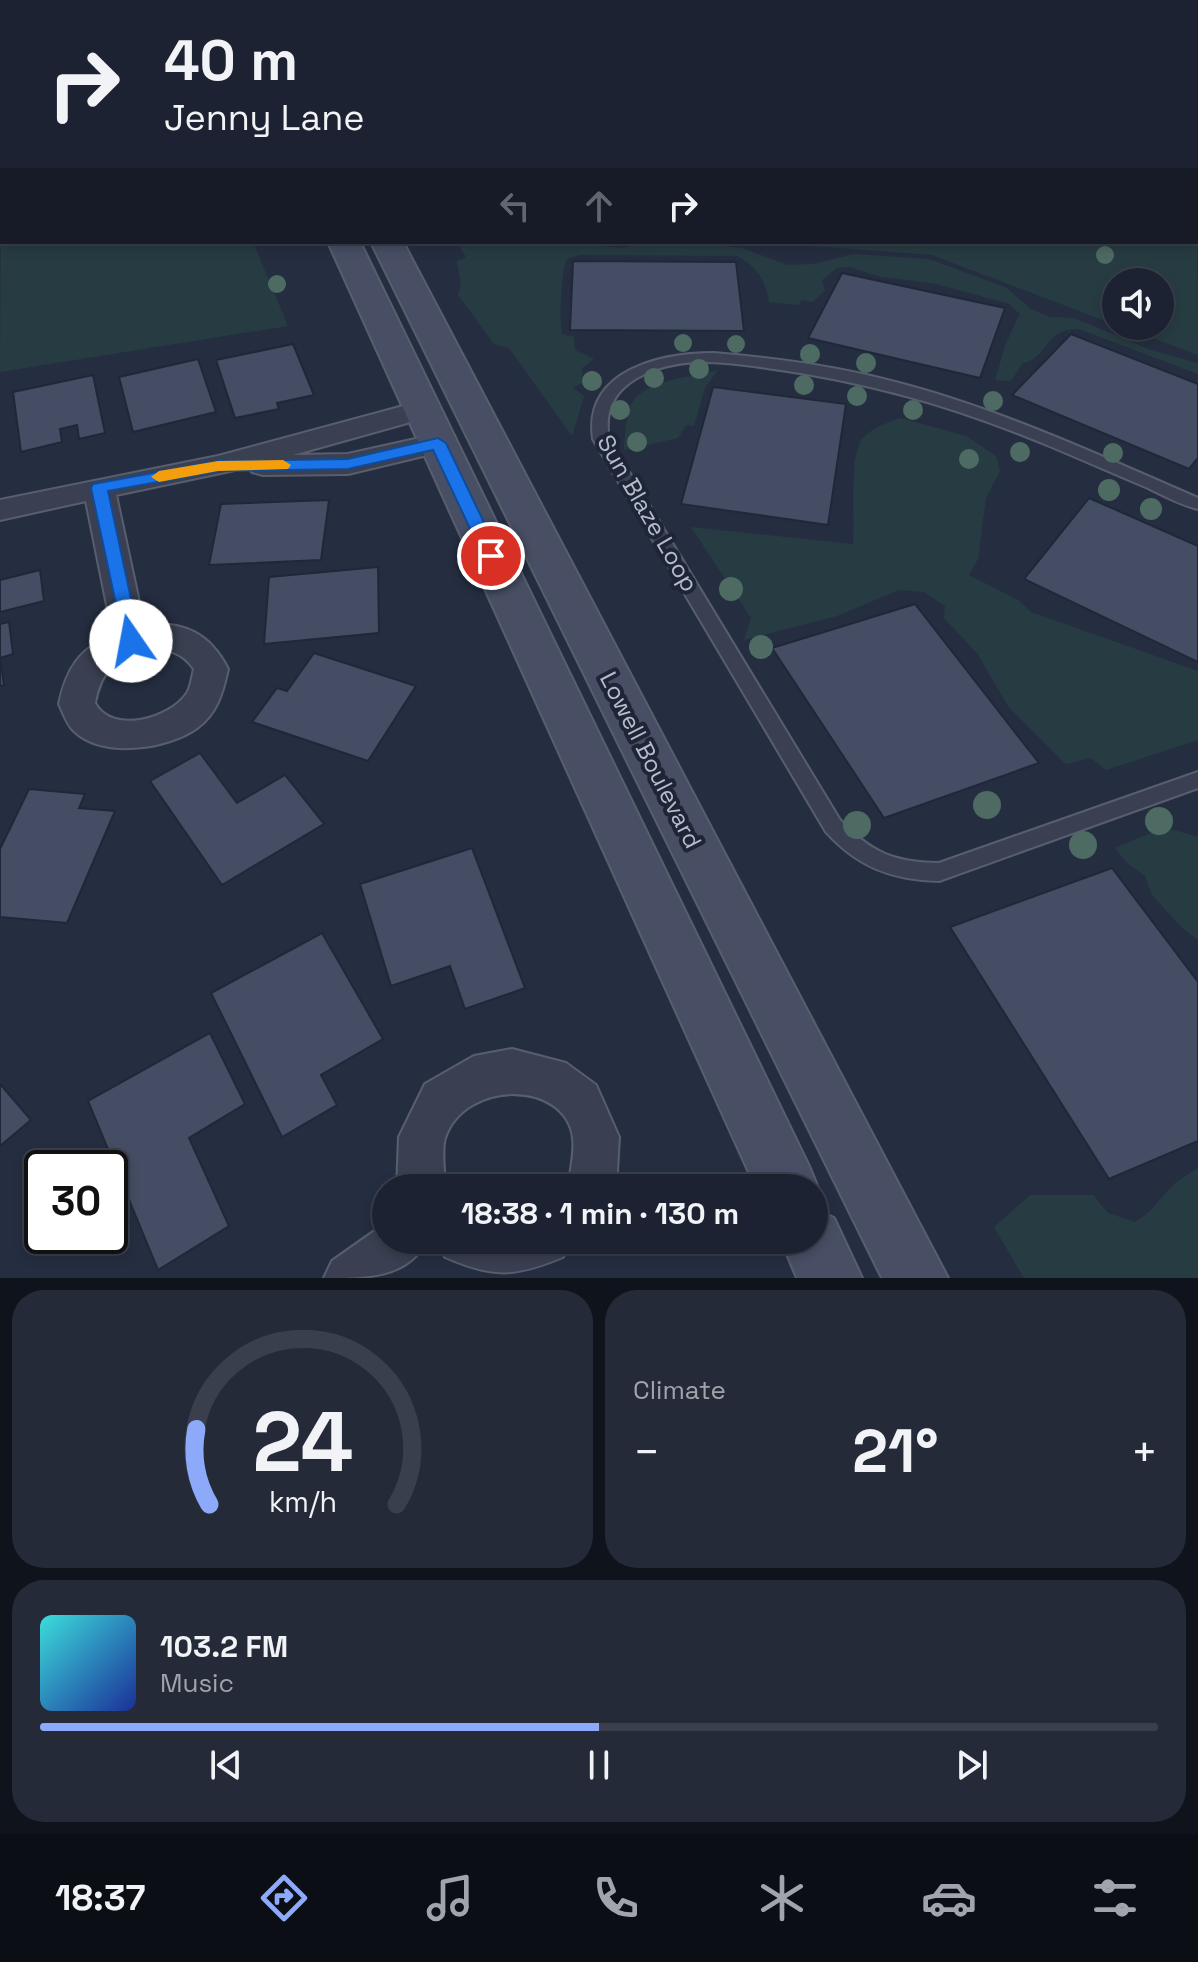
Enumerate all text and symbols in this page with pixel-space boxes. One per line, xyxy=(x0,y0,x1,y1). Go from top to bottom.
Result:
text: 40 m xyxy=(164,25,298,96)
icon: right xyxy=(32,32,136,136)
text: Jenny Lane xyxy=(164,95,365,141)
icon: left xyxy=(493,184,537,228)
icon: ahead xyxy=(577,184,621,228)
icon: right xyxy=(661,184,705,228)
map controls xyxy=(1102,268,1174,340)
button: sound xyxy=(1102,268,1174,340)
street label: Sun Blaze Loop xyxy=(590,429,706,597)
pin xyxy=(457,522,525,590)
icon: arrive xyxy=(469,534,513,578)
position arrow xyxy=(89,599,173,683)
street label: Lowell Boulevard xyxy=(593,666,709,854)
speed limit sign: 30 xyxy=(24,1150,128,1254)
text: 18:38 · 1 min · 130 m xyxy=(461,1194,739,1233)
text: Climate xyxy=(633,1373,726,1407)
text: 24 xyxy=(252,1389,353,1495)
text: 21° xyxy=(852,1413,939,1490)
text: − xyxy=(633,1424,660,1480)
text: + xyxy=(1131,1424,1158,1480)
text: km/h xyxy=(268,1484,337,1520)
text: 103.2 FM xyxy=(160,1627,288,1666)
text: Music xyxy=(160,1666,234,1700)
icon: previous xyxy=(204,1743,248,1787)
icon: pause xyxy=(577,1743,621,1787)
icon: next xyxy=(950,1743,994,1787)
icon: directions xyxy=(256,1870,312,1926)
icon: music xyxy=(422,1870,478,1926)
icon: phone xyxy=(588,1870,644,1926)
icon: climate xyxy=(754,1870,810,1926)
icon: car xyxy=(921,1870,977,1926)
icon: filters xyxy=(1087,1870,1143,1926)
text: 18:37 xyxy=(55,1875,146,1921)

